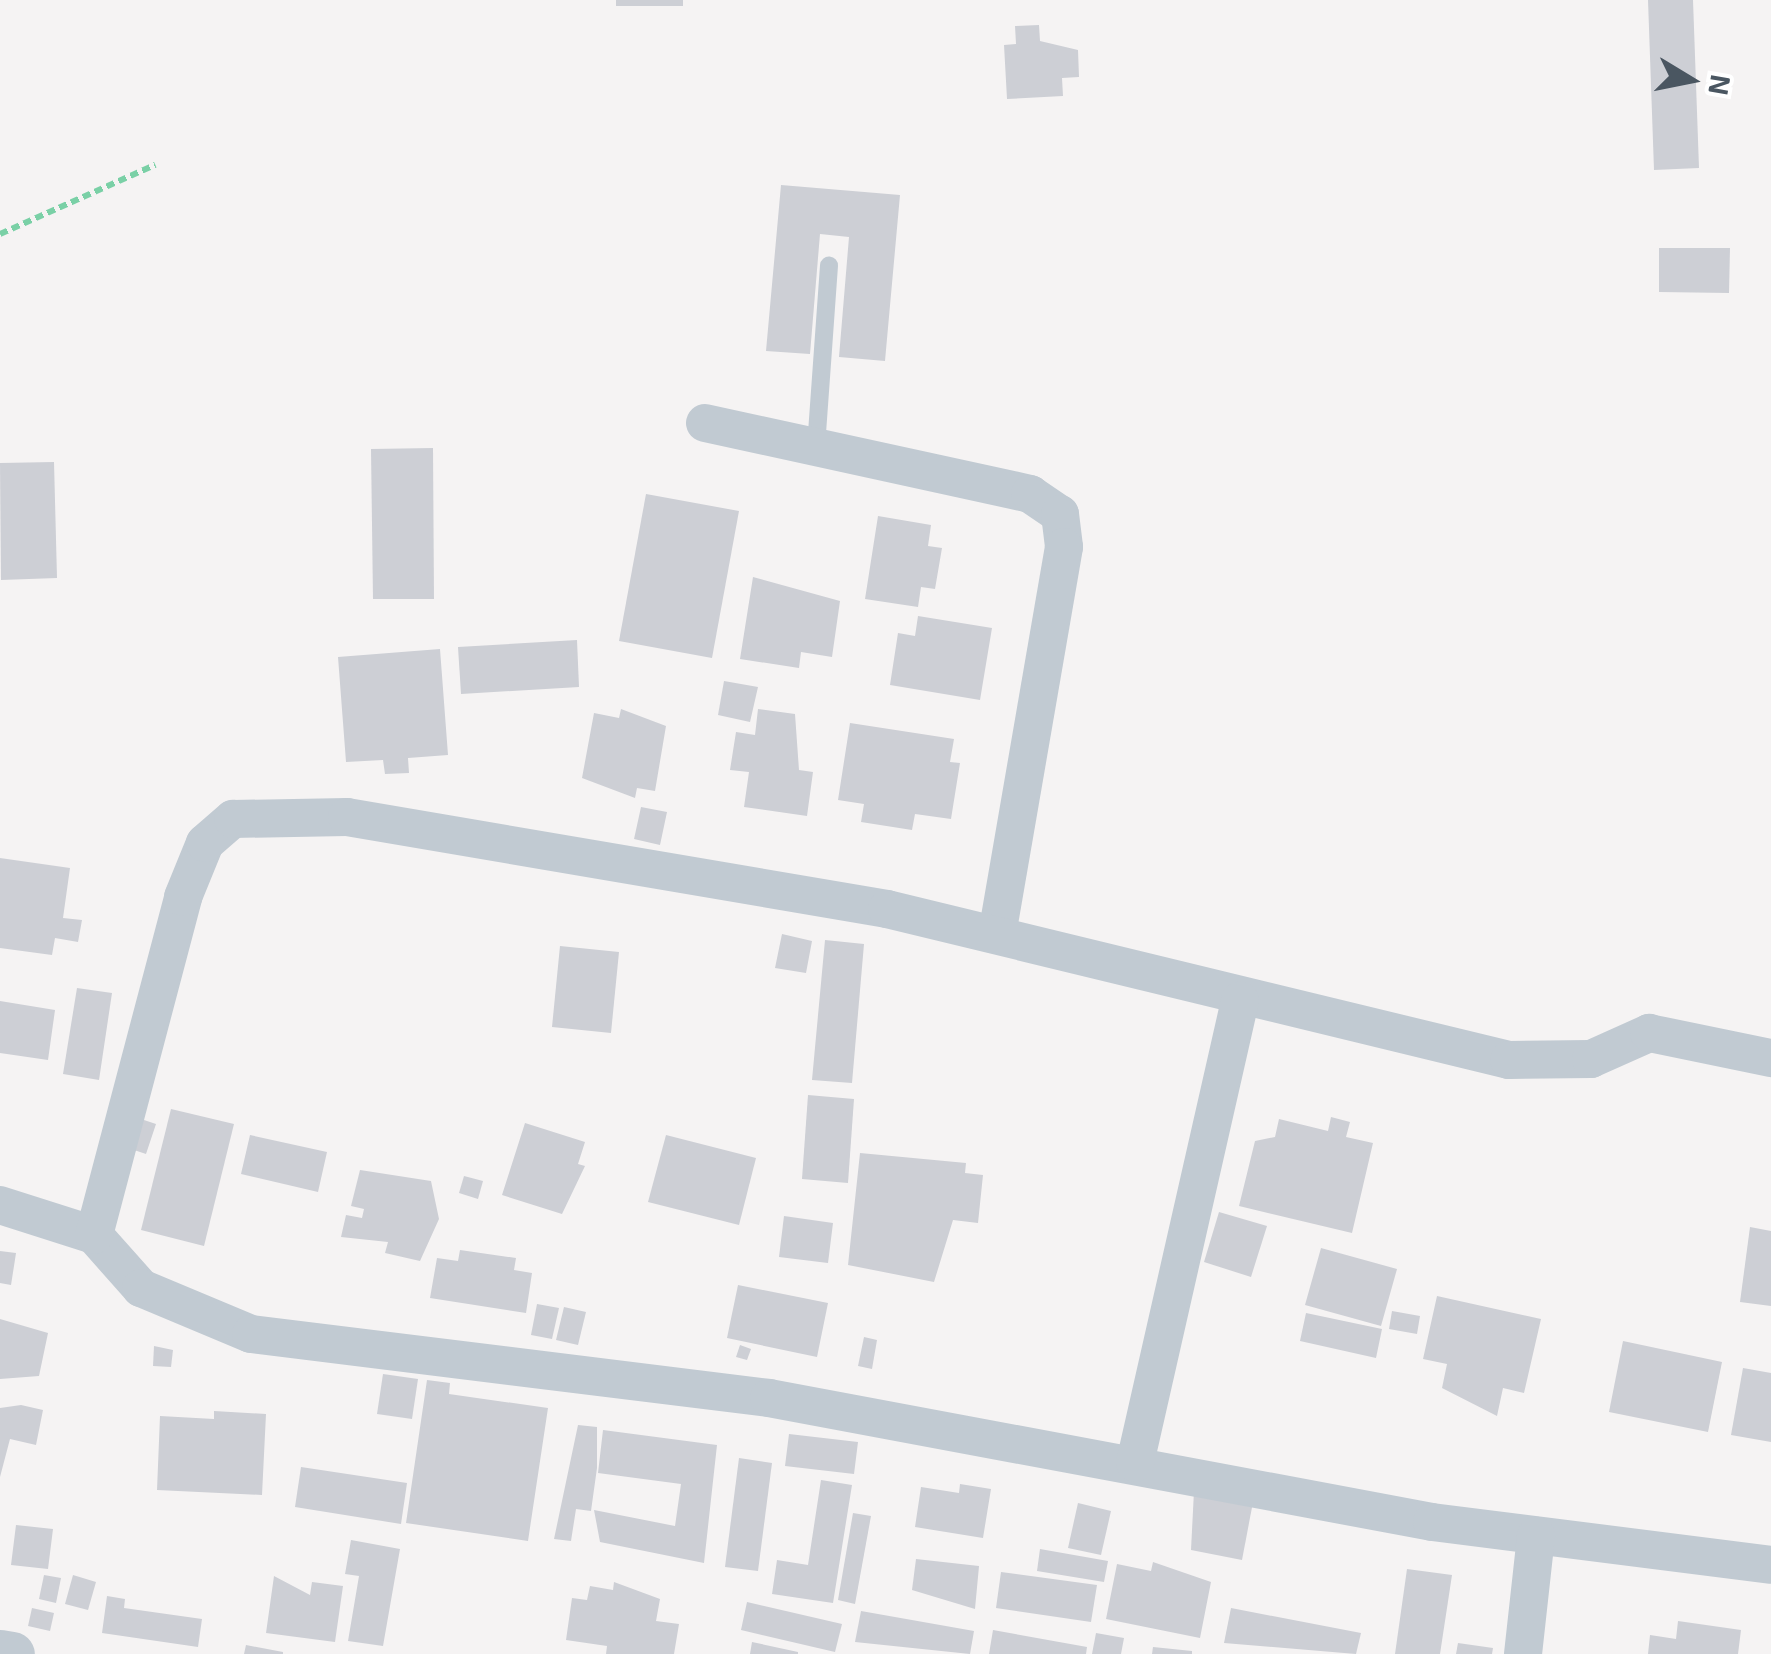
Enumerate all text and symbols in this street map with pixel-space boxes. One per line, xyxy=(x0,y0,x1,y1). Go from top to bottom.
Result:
north arrow xyxy=(1641,30,1741,130)
text: N xyxy=(1702,72,1739,98)

